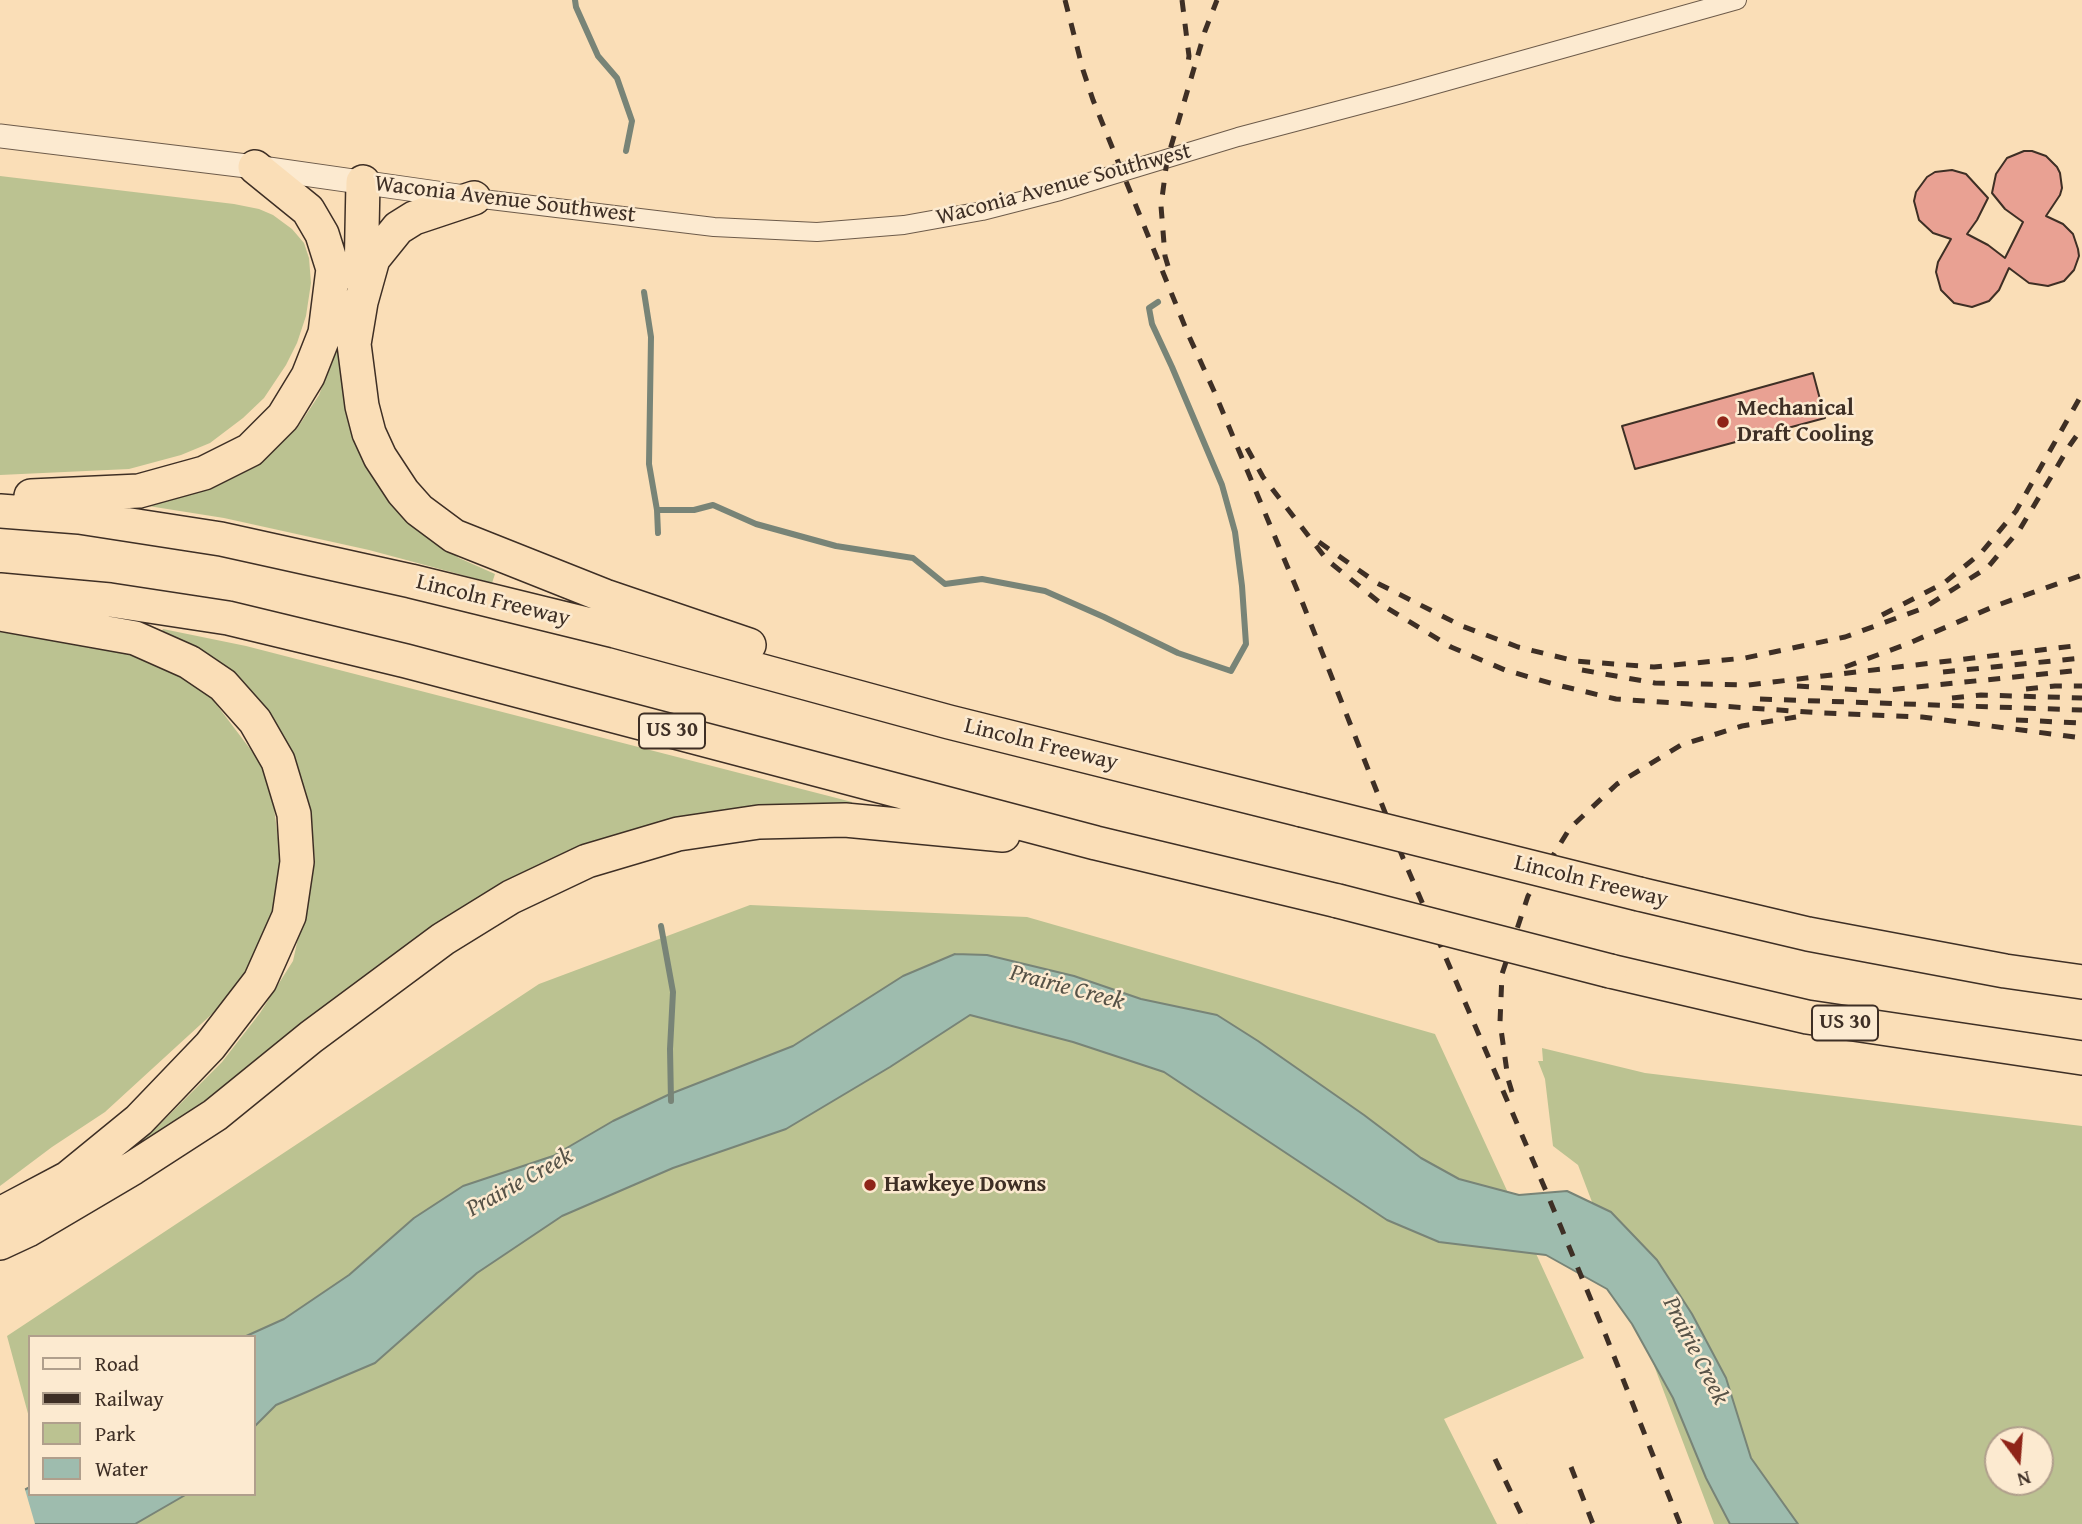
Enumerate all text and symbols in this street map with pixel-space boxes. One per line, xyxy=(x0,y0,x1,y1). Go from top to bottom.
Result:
street label: Waconia Avenue Southwest xyxy=(933,138,1195,232)
street label: Waconia Avenue Southwest xyxy=(373,170,637,230)
place label: Mechanical Draft Cooling xyxy=(1737,395,1873,449)
marker: Mechanical Draft Cooling xyxy=(1715,414,1731,430)
street label: Lincoln Freeway xyxy=(413,569,573,633)
street label: Lincoln Freeway xyxy=(961,713,1121,777)
road number: US 30 xyxy=(639,714,705,748)
street label: Lincoln Freeway xyxy=(1511,850,1671,914)
water label: Prairie Creek xyxy=(1007,959,1127,1017)
road number: US 30 xyxy=(1812,1006,1878,1040)
water label: Prairie Creek xyxy=(462,1142,578,1224)
place label: Hawkeye Downs xyxy=(884,1171,1046,1199)
marker: Hawkeye Downs xyxy=(862,1177,878,1193)
water label: Prairie Creek xyxy=(1656,1292,1734,1410)
legend xyxy=(28,1335,256,1496)
text: Road xyxy=(95,1348,139,1379)
text: Railway xyxy=(95,1383,164,1414)
text: Park xyxy=(95,1418,136,1449)
north arrow xyxy=(1984,1426,2054,1496)
text: Water xyxy=(95,1453,148,1484)
text: N xyxy=(2014,1464,2034,1494)

